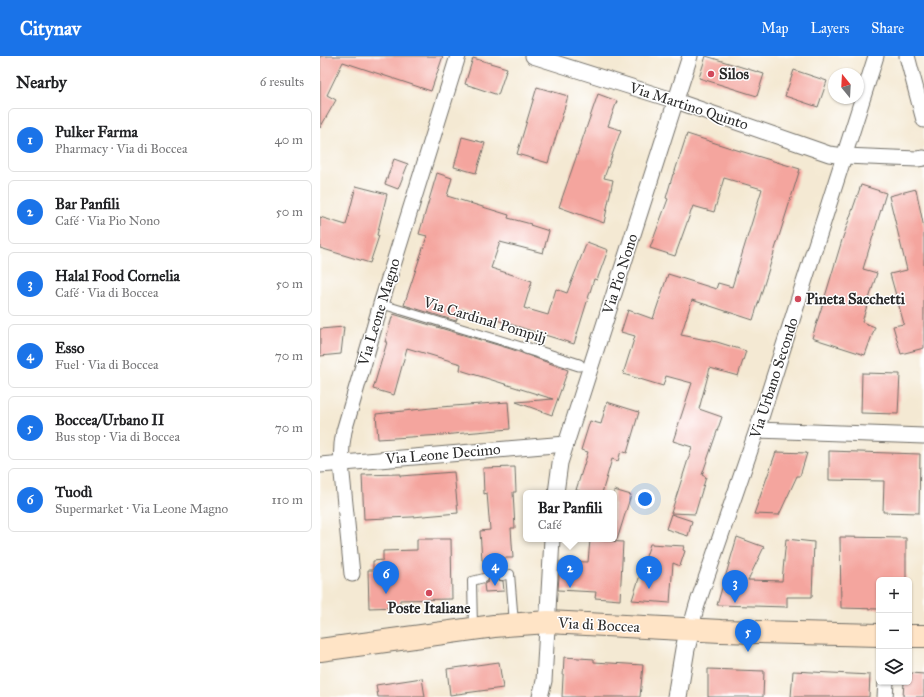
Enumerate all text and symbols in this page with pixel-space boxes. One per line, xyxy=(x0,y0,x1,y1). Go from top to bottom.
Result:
text: Citynav xyxy=(20,17,81,40)
text: Map xyxy=(761,20,789,37)
text: Layers xyxy=(811,20,849,37)
text: Share xyxy=(871,20,904,37)
place label: Silos xyxy=(719,65,749,83)
north arrow xyxy=(828,68,864,104)
marker: Silos xyxy=(706,69,716,79)
text: Nearby xyxy=(16,72,67,93)
text: 6 results xyxy=(260,74,304,90)
street label: Via Martino Quinto xyxy=(626,78,751,134)
text: Pulker Farma xyxy=(55,123,138,141)
text: 1 xyxy=(27,132,33,148)
text: 40 m xyxy=(274,132,303,148)
text: Pharmacy · Via di Boccea xyxy=(55,141,187,157)
text: Bar Panfili xyxy=(55,195,120,213)
text: 2 xyxy=(27,204,33,220)
text: 50 m xyxy=(276,204,303,220)
text: Café · Via Pio Nono xyxy=(55,213,160,229)
street label: Via Pio Nono xyxy=(598,231,642,317)
street label: Via Leone Magno xyxy=(354,256,404,369)
text: Halal Food Cornelia xyxy=(55,267,180,285)
text: 3 xyxy=(27,276,33,292)
text: 50 m xyxy=(276,276,303,292)
text: Café · Via di Boccea xyxy=(55,285,158,301)
place label: Pineta Sacchetti xyxy=(806,290,906,308)
street label: Via Cardinal Pompilj xyxy=(420,292,549,347)
marker: Pineta Sacchetti xyxy=(793,294,803,304)
street label: Via Urbano Secondo xyxy=(746,315,802,442)
text: Esso xyxy=(55,339,84,357)
text: 4 xyxy=(26,348,34,364)
text: 70 m xyxy=(275,348,303,364)
text: Fuel · Via di Boccea xyxy=(55,357,159,373)
text: Boccea/Urbano II xyxy=(55,411,164,429)
text: 5 xyxy=(27,420,33,436)
text: 70 m xyxy=(275,420,303,436)
text: Bus stop · Via di Boccea xyxy=(55,429,180,445)
street label: Via Leone Decimo xyxy=(384,440,502,468)
text: Tuodì xyxy=(55,483,92,501)
your location xyxy=(635,489,655,509)
popup xyxy=(523,490,617,542)
text: 6 xyxy=(27,492,33,508)
text: 110 m xyxy=(271,492,303,508)
text: Bar Panfili xyxy=(538,499,602,517)
text: Supermarket · Via Leone Magno xyxy=(55,501,228,517)
text: Café xyxy=(538,517,562,533)
pin: 4 xyxy=(482,553,508,586)
pin: 2 xyxy=(557,555,583,588)
pin: 1 xyxy=(636,556,662,589)
pin: 6 xyxy=(373,561,399,594)
pin: 3 xyxy=(722,570,748,603)
map controls xyxy=(876,577,912,685)
button: + xyxy=(876,577,912,613)
marker: Poste Italiane xyxy=(424,588,434,598)
place label: Poste Italiane xyxy=(388,599,471,617)
button: − xyxy=(876,613,912,649)
street label: Via di Boccea xyxy=(557,614,641,636)
pin: 5 xyxy=(735,619,761,652)
button: layers xyxy=(876,649,912,685)

